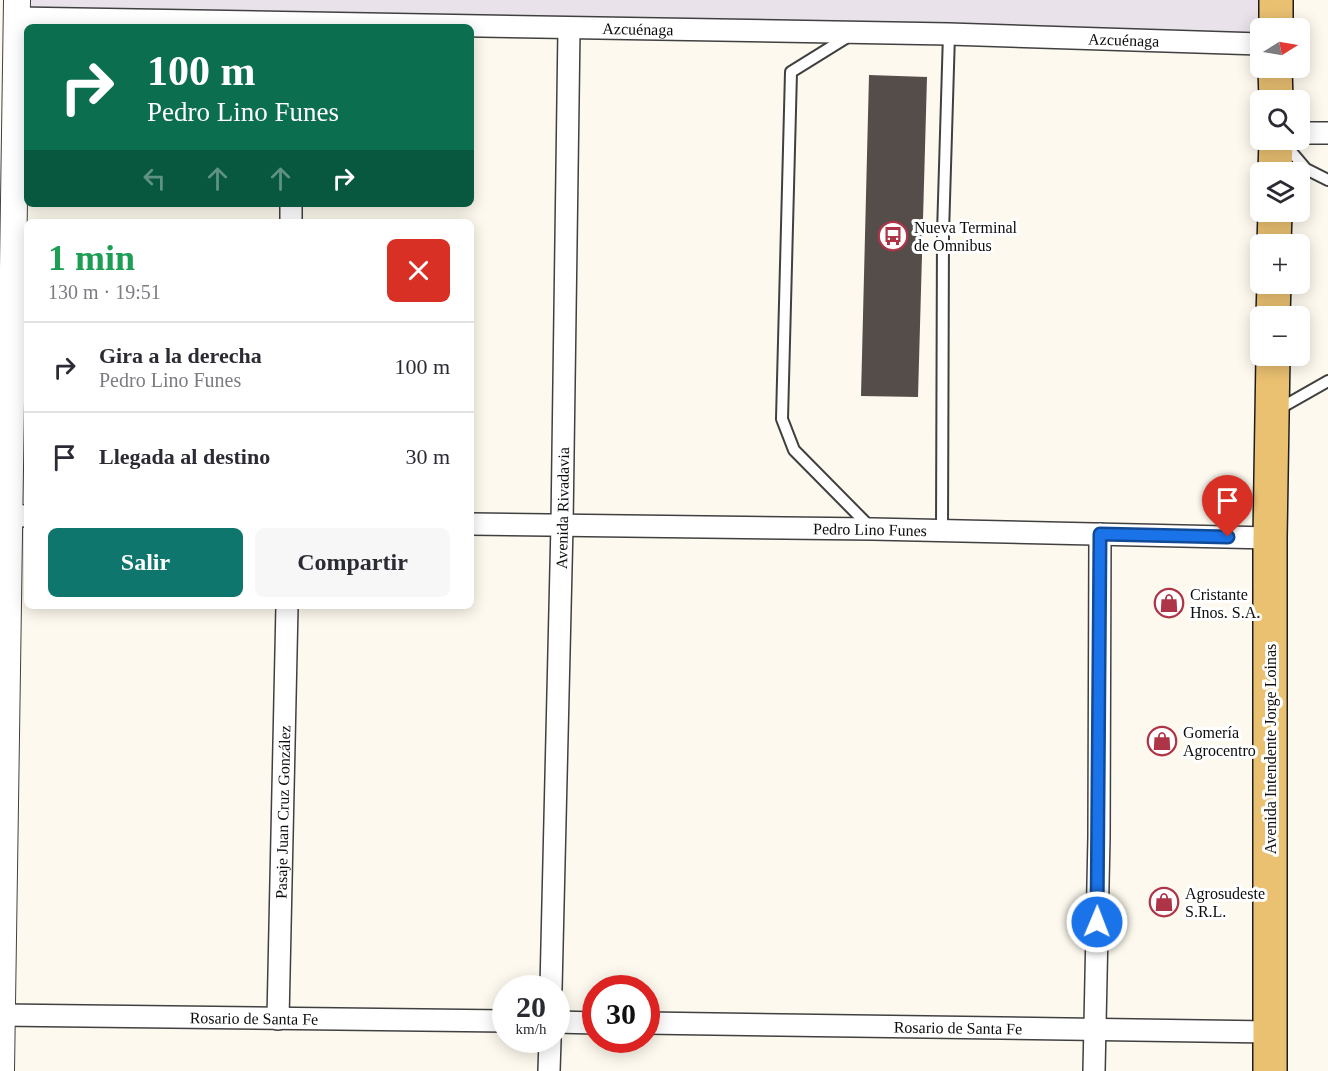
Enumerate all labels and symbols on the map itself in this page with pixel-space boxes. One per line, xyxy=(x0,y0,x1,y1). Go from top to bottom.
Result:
north arrow xyxy=(1250,18,1310,78)
street label: Azcuénaga xyxy=(602,20,674,39)
street label: Azcuénaga xyxy=(1088,30,1160,50)
place label: Nueva Terminal de Omnibus xyxy=(914,219,1018,254)
bus stop icon: Nueva Terminal de Omnibus xyxy=(877,220,909,252)
street label: Avenida Rivadavia xyxy=(552,447,572,569)
pin xyxy=(1202,475,1253,537)
street label: Pedro Lino Funes xyxy=(813,520,927,539)
place label: Cristante Hnos. S.A. xyxy=(1190,586,1260,621)
shop icon: Cristante Hnos. S.A. xyxy=(1153,587,1185,619)
street label: Avenida Intendente Jorge Loinas xyxy=(1262,644,1280,854)
place label: Gomería Agrocentro xyxy=(1183,724,1256,760)
street label: Pasaje Juan Cruz González xyxy=(272,725,293,899)
shop icon: Gomería Agrocentro xyxy=(1146,725,1178,757)
place label: Agrosudeste S.R.L. xyxy=(1185,885,1265,920)
shop icon: Agrosudeste S.R.L. xyxy=(1148,886,1180,918)
position arrow xyxy=(1065,890,1129,954)
speed limit sign: 30 xyxy=(582,975,660,1053)
street label: Rosario de Santa Fe xyxy=(190,1009,318,1027)
street label: Rosario de Santa Fe xyxy=(894,1018,1022,1037)

